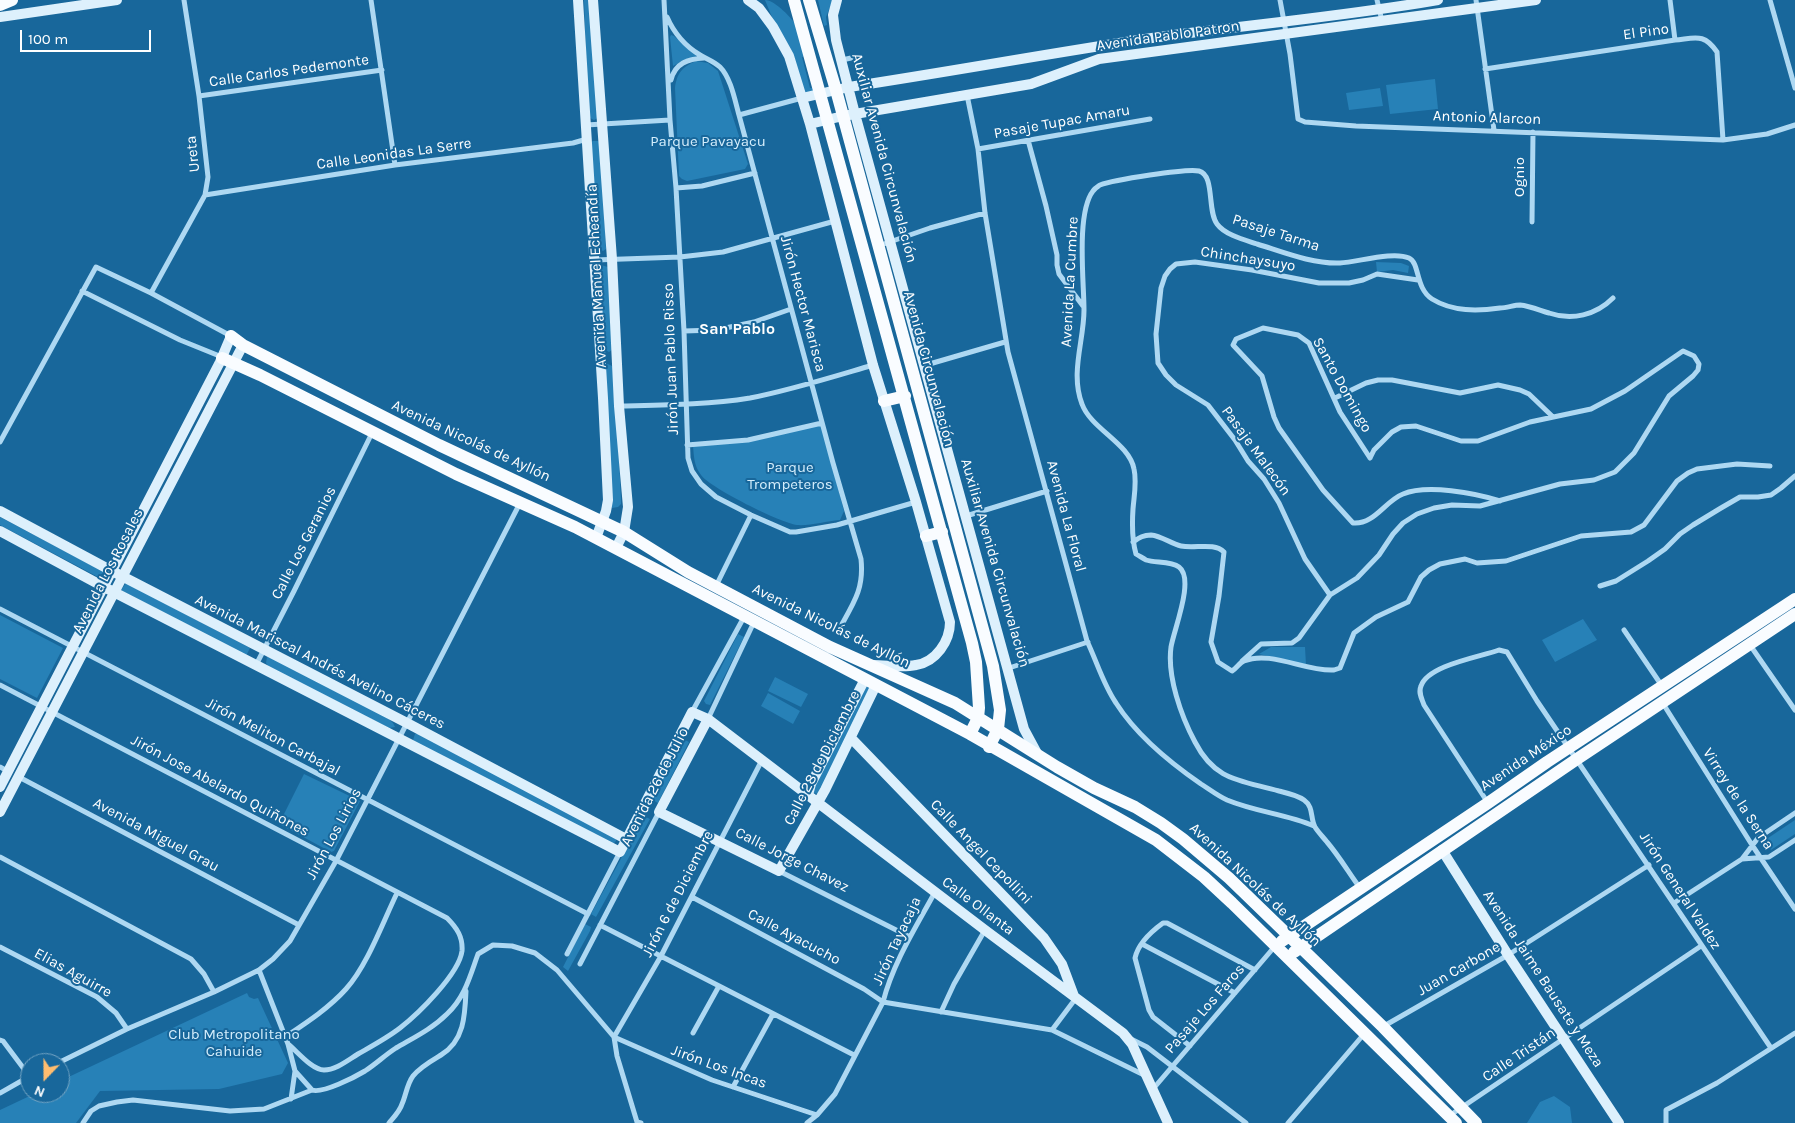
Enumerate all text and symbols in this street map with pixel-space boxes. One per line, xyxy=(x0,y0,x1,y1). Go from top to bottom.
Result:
street label: Avenida Pablo Patron xyxy=(1095,17,1241,55)
scale bar xyxy=(22,20,154,52)
street label: El Pino xyxy=(1622,20,1670,44)
text: 100 m xyxy=(28,30,68,48)
street label: Calle Carlos Pedemonte xyxy=(208,51,370,91)
street label: Auxiliar Avenida Circunvalación xyxy=(847,51,921,265)
street label: Pasaje Tupac Amaru xyxy=(993,101,1131,143)
street label: Antonio Alarcon xyxy=(1433,107,1541,129)
park label: Parque Pavayacu xyxy=(650,133,766,151)
street label: Calle Leonidas La Serre xyxy=(315,134,473,174)
street label: Ureta xyxy=(182,135,204,173)
street label: Ognio xyxy=(1511,157,1529,197)
street label: Avenida Manuel Echeandía xyxy=(583,184,611,368)
street label: Pasaje Tarma xyxy=(1230,210,1322,256)
street label: Avenida La Cumbre xyxy=(1058,216,1082,348)
street label: Jirón Hector Marisca xyxy=(776,234,830,374)
street label: Chinchaysuyo xyxy=(1199,243,1297,275)
street label: Jirón Juan Pablo Risso xyxy=(659,283,683,435)
street label: Avenida Circunvalación xyxy=(900,289,958,449)
district label: San Pablo xyxy=(699,319,775,339)
street label: Santo Domingo xyxy=(1308,334,1376,436)
street label: Avenida Nicolás de Ayllón xyxy=(389,396,553,486)
street label: Pasaje Malecón xyxy=(1217,403,1295,499)
street label: Auxiliar Avenida Circunvalación xyxy=(957,457,1033,669)
street label: Avenida La Floral xyxy=(1042,458,1090,574)
park label: Parque Trompeteros xyxy=(747,459,833,494)
street label: Calle Los Geranios xyxy=(268,483,340,603)
street label: Avenida Los Rosales xyxy=(69,506,147,636)
street label: Avenida Nicolás de Ayllón xyxy=(749,580,913,672)
street label: Avenida Mariscal Andrés Avelino Cáceres xyxy=(192,591,448,733)
street label: Calle 28 de Diciembre xyxy=(780,688,864,828)
street label: Jirón Meliton Carbajal xyxy=(203,694,343,780)
street label: Avenida México xyxy=(1477,721,1575,795)
street label: Avenida 26 de Julio xyxy=(617,725,693,849)
street label: Jirón Jose Abelardo Quiñones xyxy=(128,731,312,841)
street label: Virrey de la Serna xyxy=(1698,745,1778,853)
street label: Jirón Los Lirios xyxy=(302,785,366,883)
street label: Avenida Miguel Grau xyxy=(90,794,222,876)
street label: Calle Angel Cepollini xyxy=(926,796,1036,908)
street label: Avenida Nicolás de Ayllón xyxy=(1185,819,1325,951)
street label: Calle Jorge Chavez xyxy=(732,824,852,896)
street label: Jirón 6 de Diciembre xyxy=(638,828,718,960)
street label: Jirón General Valdez xyxy=(1635,829,1725,953)
street label: Calle Ollanta xyxy=(938,873,1018,939)
street label: Avenida Jaime Bausate y Meza xyxy=(1479,887,1607,1071)
street label: Jirón Tayacaja xyxy=(869,894,925,988)
street label: Calle Ayacucho xyxy=(745,905,843,969)
street label: Juan Carbone xyxy=(1414,938,1504,1000)
street label: Elias Aguirre xyxy=(31,944,115,1002)
street label: Pasaje Los Faros xyxy=(1161,961,1249,1057)
street label: Calle Tristán xyxy=(1479,1024,1559,1086)
park label: Club Metropolitano Cahuide xyxy=(168,1026,300,1061)
street label: Jirón Los Incas xyxy=(669,1041,769,1093)
north arrow xyxy=(20,1053,70,1103)
text: N xyxy=(32,1082,47,1101)

